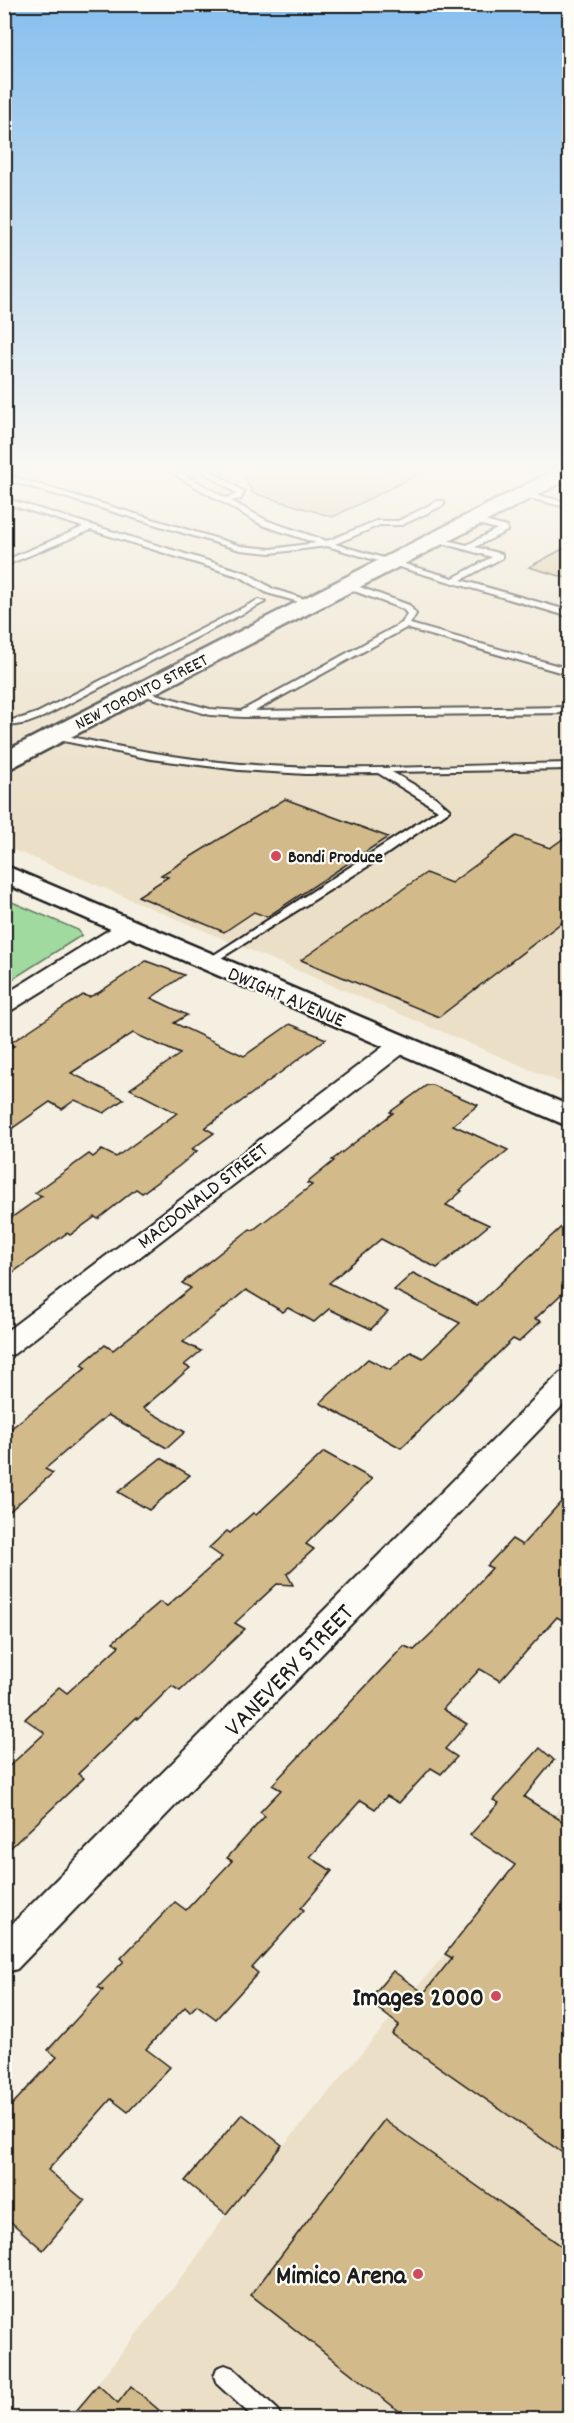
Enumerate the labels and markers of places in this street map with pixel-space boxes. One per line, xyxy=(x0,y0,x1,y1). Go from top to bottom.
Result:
place label: Bondi Produce xyxy=(288,846,383,871)
marker: Bondi Produce xyxy=(269,849,283,863)
place label: Images 2000 xyxy=(352,1981,484,2018)
marker: Images 2000 xyxy=(489,1989,503,2003)
place label: Mimico Arena xyxy=(276,2259,407,2296)
marker: Mimico Arena xyxy=(411,2267,425,2281)

